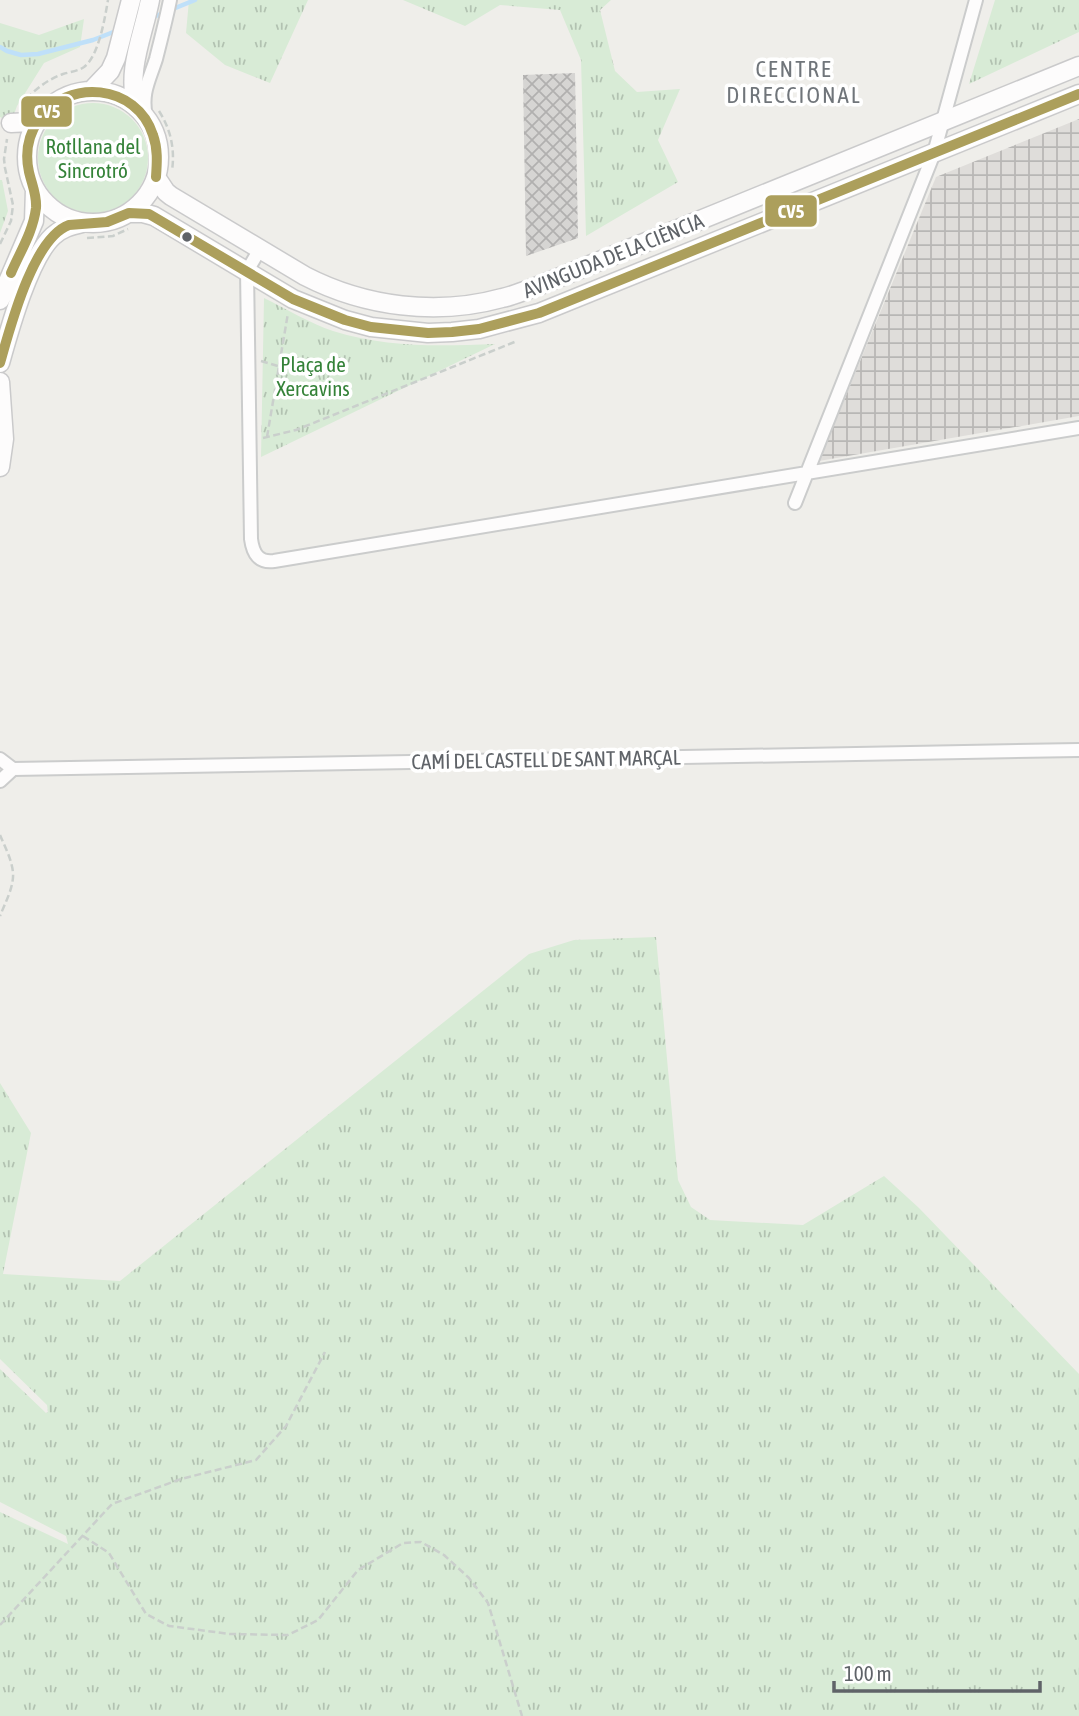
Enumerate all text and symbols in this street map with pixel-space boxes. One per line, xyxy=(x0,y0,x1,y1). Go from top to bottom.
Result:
district label: CENTRE DIRECCIONAL xyxy=(726,56,862,108)
line badge: CV5 xyxy=(20,95,73,128)
text: CV5 xyxy=(34,100,60,122)
park label: Rotllana del Sincrotró xyxy=(45,134,141,182)
line badge: CV5 xyxy=(764,194,818,228)
text: CV5 xyxy=(778,200,804,222)
street label: AVINGUDA DE LA CIÈNCIA xyxy=(519,208,707,302)
unlabelled marker xyxy=(180,230,194,244)
park label: Plaça de Xercavins xyxy=(276,352,350,400)
street label: CAMÍ DEL CASTELL DE SANT MARÇAL xyxy=(411,745,681,773)
scale bar xyxy=(834,1650,1040,1694)
text: 100 m xyxy=(844,1661,892,1685)

